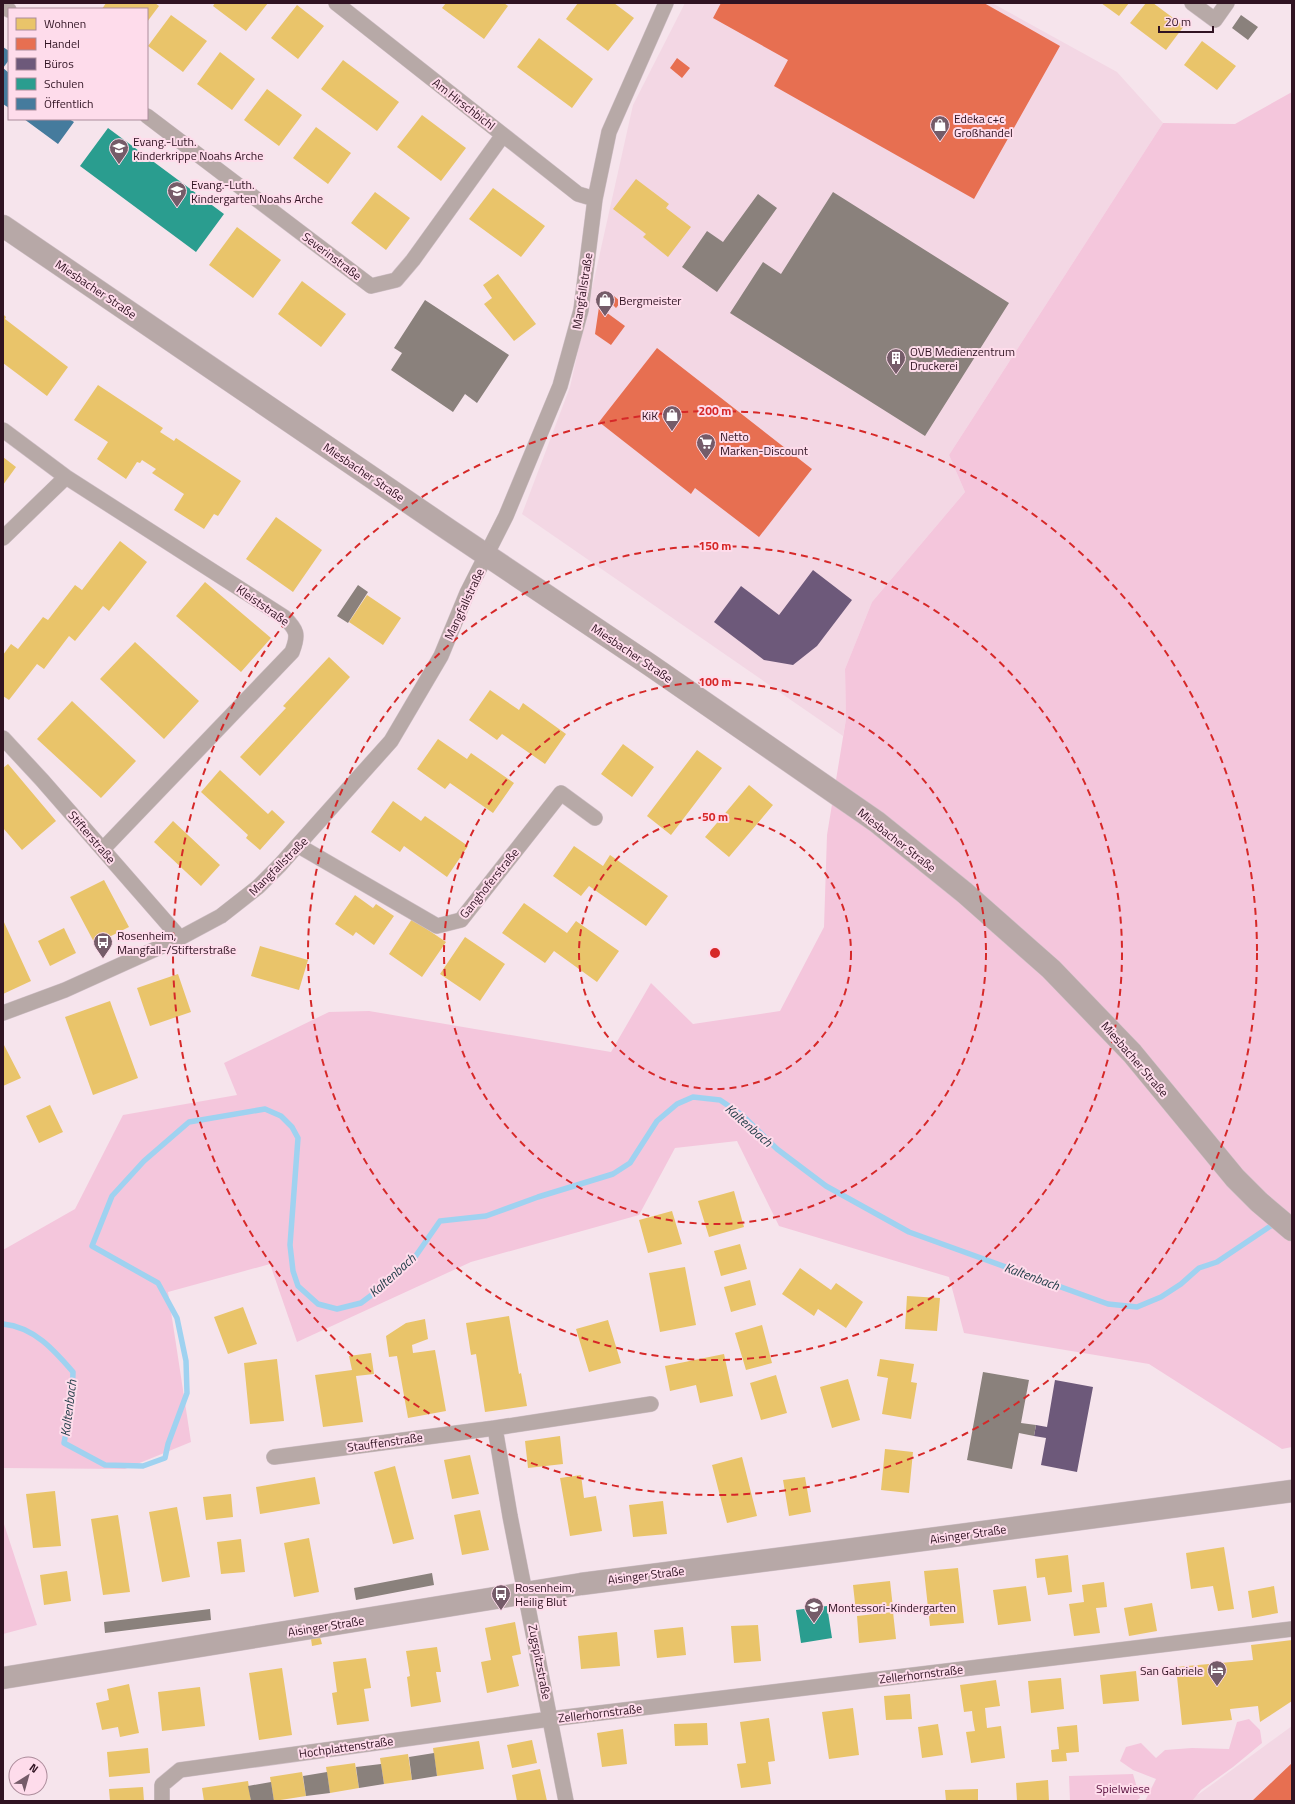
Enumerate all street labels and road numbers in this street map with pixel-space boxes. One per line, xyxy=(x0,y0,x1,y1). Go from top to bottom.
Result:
street label: Am Hirschbichl xyxy=(428,73,500,135)
street label: Severinstraße xyxy=(298,227,366,285)
street label: Mangfallstraße xyxy=(567,251,597,331)
street label: Miesbacher Straße xyxy=(51,255,141,323)
street label: Miesbacher Straße xyxy=(319,438,409,506)
street label: Mangfallstraße xyxy=(439,565,489,643)
street label: Kleiststraße xyxy=(233,580,293,630)
street label: Miesbacher Straße xyxy=(587,619,677,687)
street label: Miesbacher Straße xyxy=(854,803,940,877)
street label: Stifterstraße xyxy=(64,806,120,868)
street label: Mangfallstraße xyxy=(244,832,312,900)
street label: Ganghoferstraße xyxy=(455,844,523,922)
street label: Miesbacher Straße xyxy=(1097,1017,1173,1101)
street label: Stauffenstraße xyxy=(346,1427,424,1457)
street label: Aisinger Straße xyxy=(928,1519,1008,1549)
street label: Aisinger Straße xyxy=(607,1561,685,1589)
street label: Aisinger Straße xyxy=(286,1611,366,1641)
street label: Zugspitzstraße xyxy=(523,1623,557,1701)
street label: Zellerhornstraße xyxy=(878,1659,964,1689)
street label: Zellerhornstraße xyxy=(557,1698,643,1728)
street label: Hochplattenstraße xyxy=(298,1731,394,1763)

